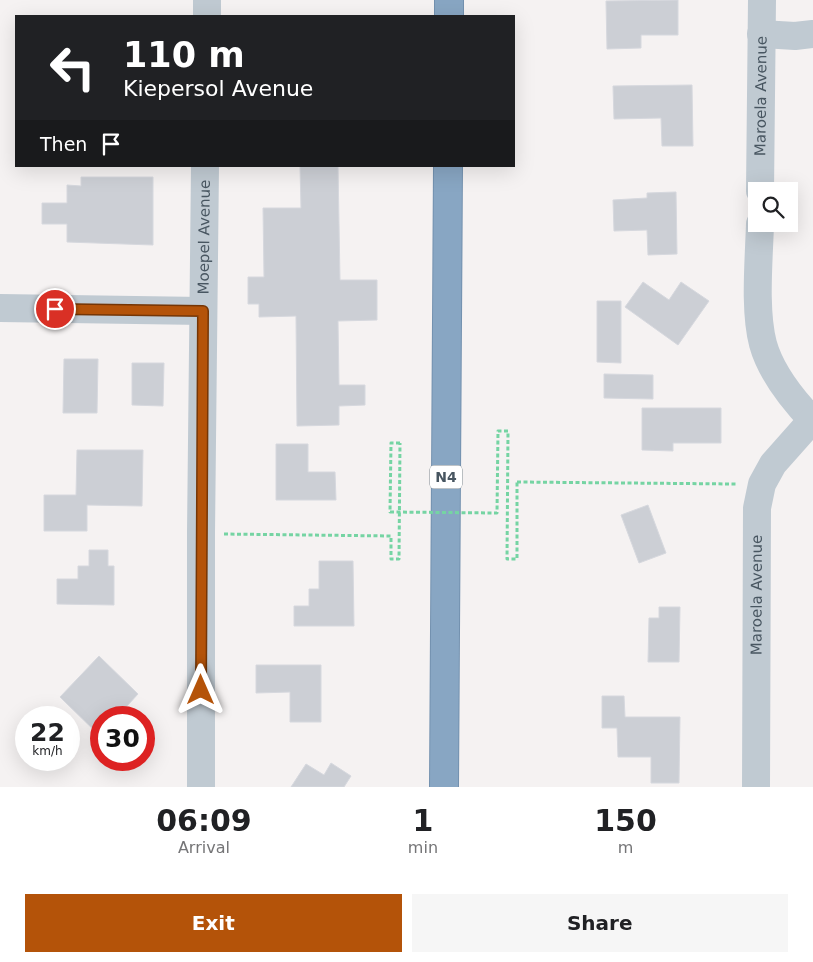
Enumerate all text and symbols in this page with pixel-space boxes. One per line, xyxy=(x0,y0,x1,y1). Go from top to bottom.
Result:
icon: left xyxy=(40,35,105,100)
text: 110 m xyxy=(123,35,245,75)
street label: Maroela Avenue xyxy=(751,36,771,156)
text: Kiepersol Avenue xyxy=(123,76,313,101)
icon: arrive xyxy=(97,130,125,158)
text: Then xyxy=(40,133,87,155)
street label: Moepel Avenue xyxy=(195,179,214,295)
map controls xyxy=(748,182,798,232)
button: search xyxy=(748,182,798,232)
pin xyxy=(34,288,76,330)
icon: arrive xyxy=(41,295,69,323)
road number: N4 xyxy=(430,466,462,488)
street label: Maroela Avenue xyxy=(747,535,766,655)
position arrow xyxy=(174,663,226,715)
speed limit sign: 30 xyxy=(90,706,155,771)
text: 22 xyxy=(30,718,65,747)
text: km/h xyxy=(32,744,63,758)
text: 06:09 xyxy=(156,803,252,838)
text: 1 xyxy=(412,803,433,838)
text: 150 xyxy=(594,803,657,838)
text: Arrival xyxy=(178,838,230,857)
text: min xyxy=(408,838,438,857)
text: m xyxy=(618,838,633,857)
button: Exit xyxy=(25,894,402,952)
button: Share xyxy=(412,894,788,952)

